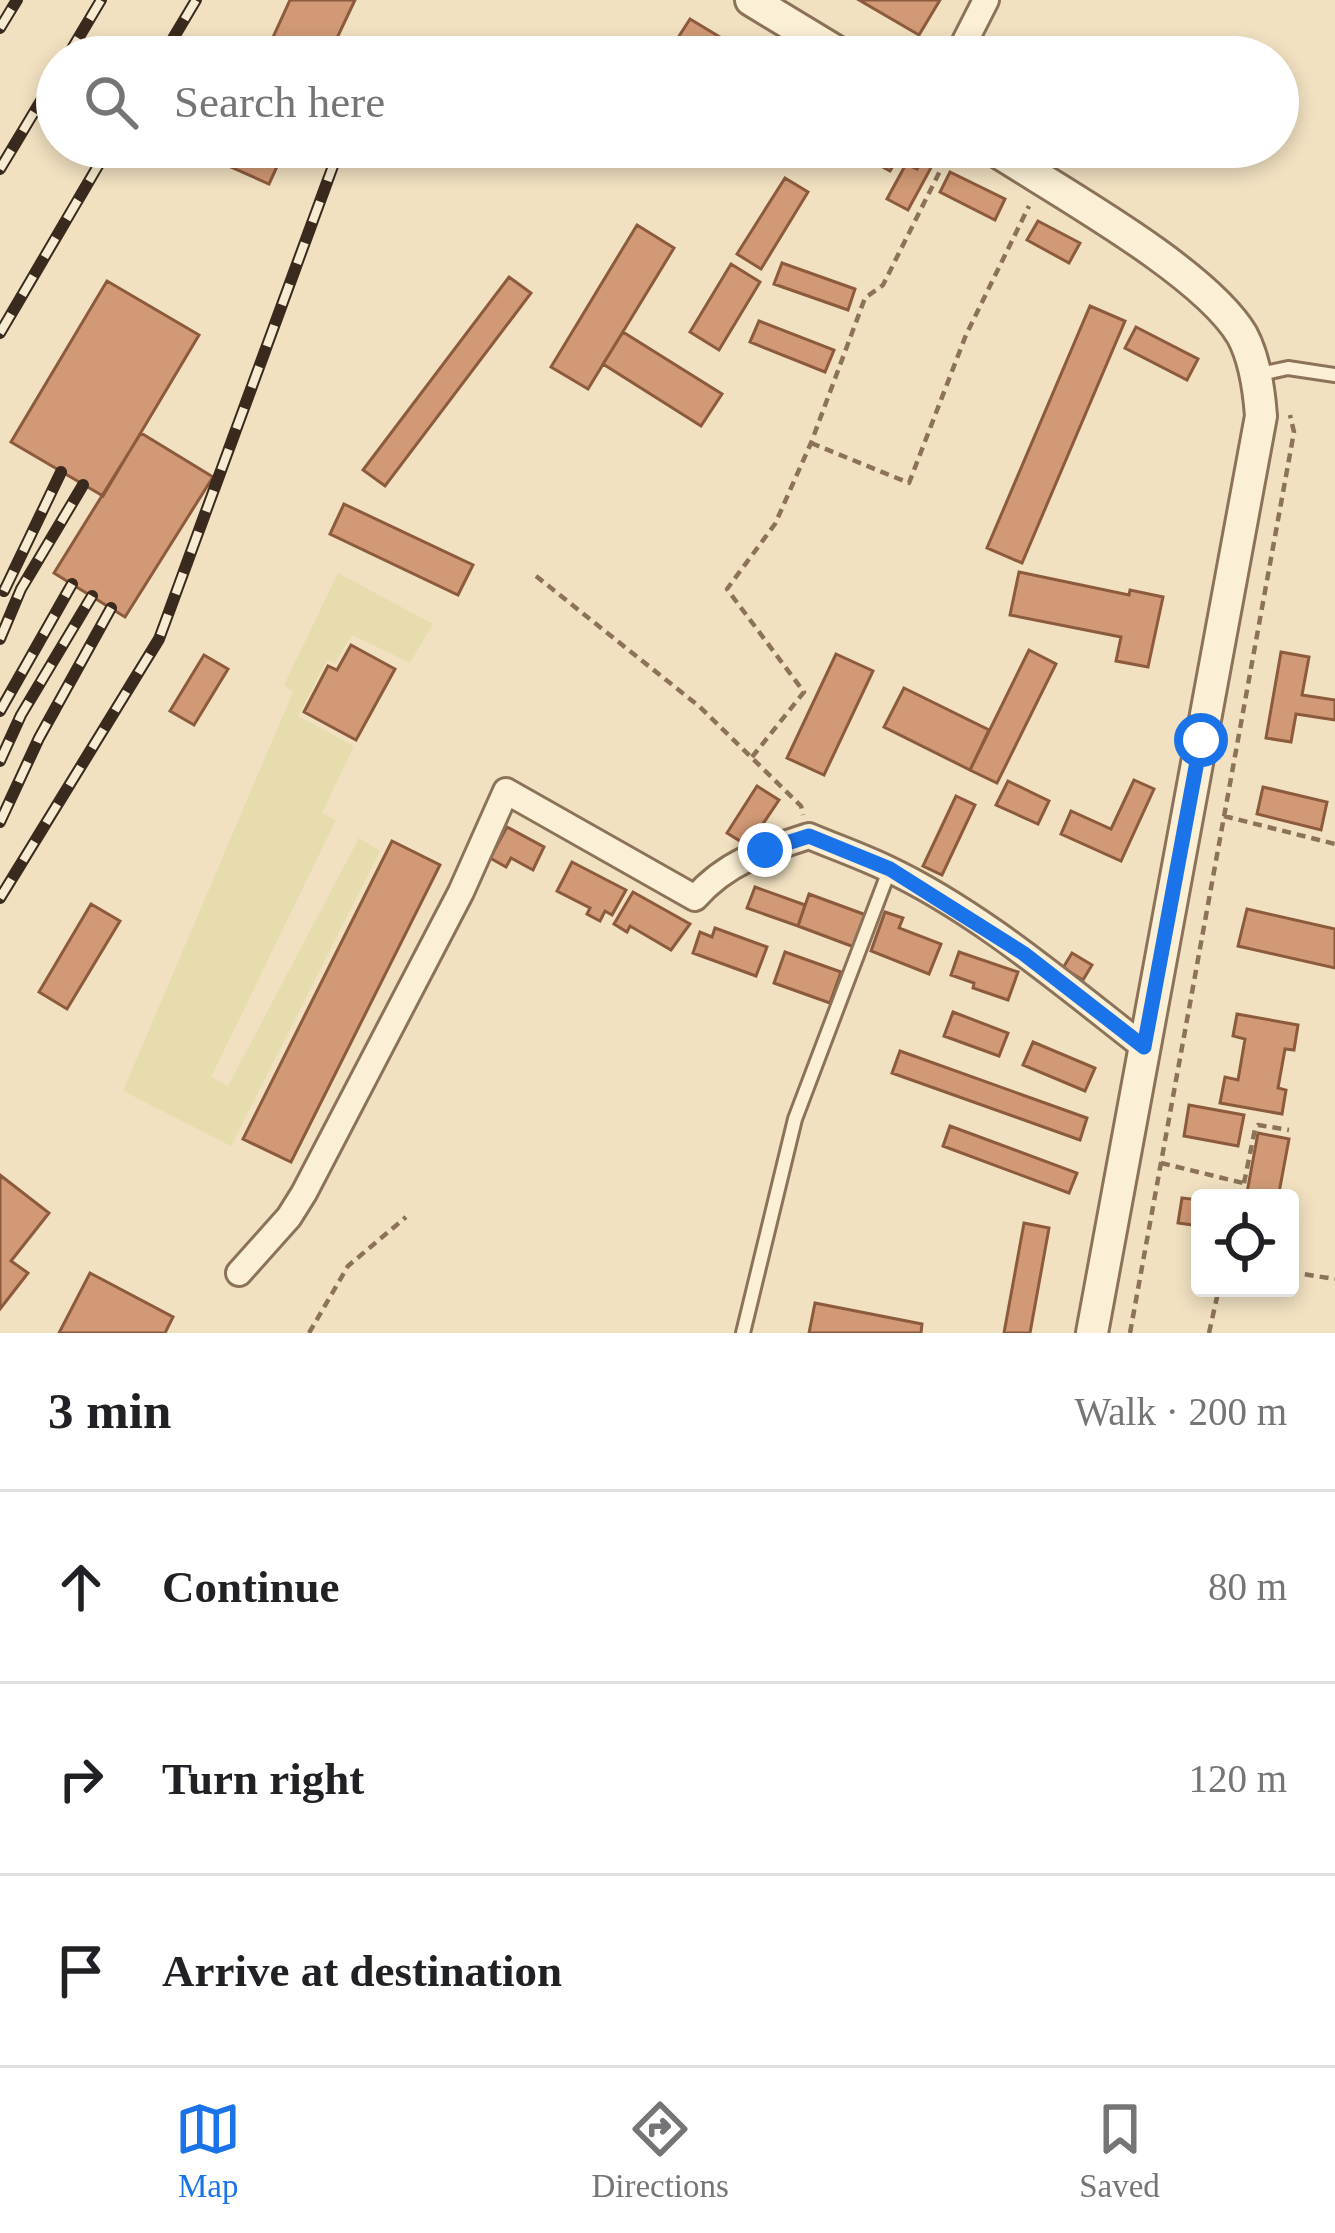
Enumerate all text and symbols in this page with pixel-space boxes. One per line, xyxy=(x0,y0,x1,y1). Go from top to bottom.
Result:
search box xyxy=(36,36,1299,168)
icon: search xyxy=(78,69,144,135)
text: Search here xyxy=(174,77,385,127)
route start xyxy=(1174,713,1228,767)
route end xyxy=(738,823,792,877)
map controls xyxy=(1191,1189,1299,1297)
button: locate xyxy=(1191,1189,1299,1297)
text: 3 min xyxy=(48,1383,171,1439)
text: Walk · 200 m xyxy=(1075,1390,1287,1433)
icon: ahead xyxy=(48,1554,114,1620)
text: Continue xyxy=(162,1562,340,1612)
text: 80 m xyxy=(1208,1565,1287,1608)
icon: right xyxy=(48,1746,114,1812)
text: Turn right xyxy=(162,1754,364,1804)
text: 120 m xyxy=(1188,1757,1287,1800)
icon: arrive xyxy=(48,1938,114,2004)
text: Arrive at destination xyxy=(162,1946,562,1996)
tab: Map xyxy=(175,2096,241,2205)
tab: Directions xyxy=(591,2096,729,2205)
tab: Saved xyxy=(1079,2096,1160,2205)

